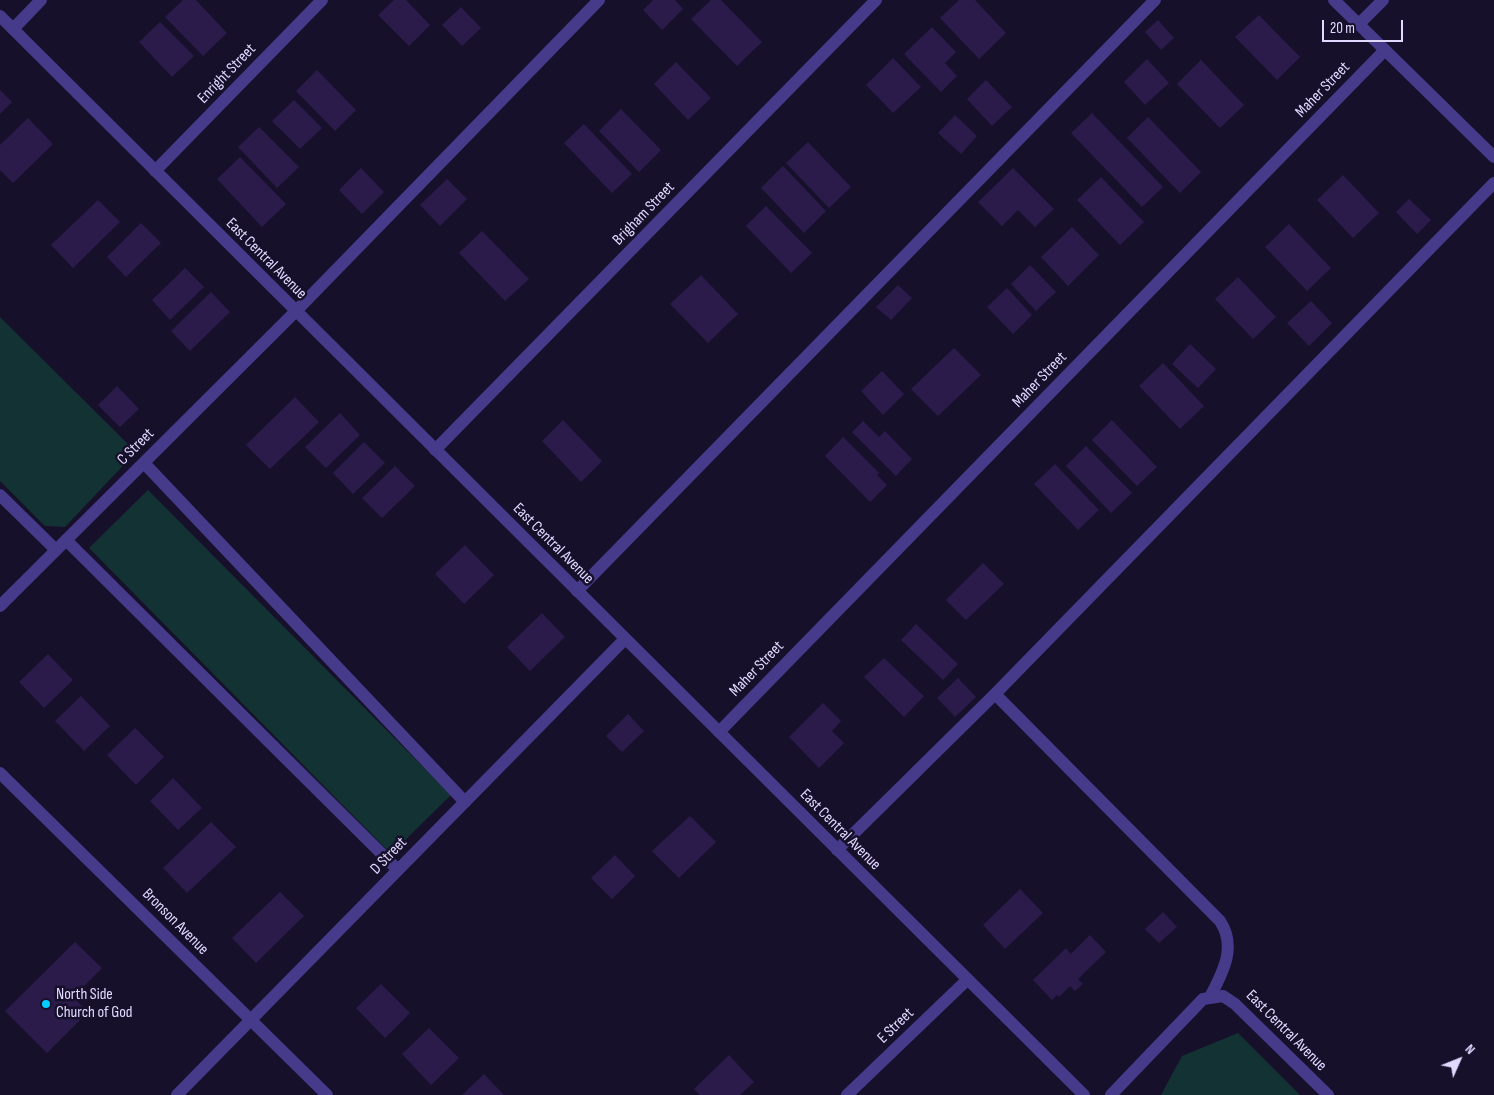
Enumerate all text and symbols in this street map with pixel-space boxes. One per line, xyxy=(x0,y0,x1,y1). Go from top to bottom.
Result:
scale bar xyxy=(1324,10,1405,42)
text: 20 m xyxy=(1330,19,1355,38)
street label: Enright Street xyxy=(194,40,260,108)
street label: Maher Street xyxy=(1292,58,1354,122)
street label: Brigham Street xyxy=(609,178,679,250)
street label: East Central Avenue xyxy=(221,214,311,304)
street label: Maher Street xyxy=(1009,348,1071,412)
street label: C Street xyxy=(114,425,158,469)
street label: East Central Avenue xyxy=(508,499,598,589)
street label: Maher Street xyxy=(726,637,788,701)
street label: East Central Avenue xyxy=(795,785,885,875)
street label: D Street xyxy=(367,833,411,879)
street label: Bronson Avenue xyxy=(138,885,212,959)
place label: North Side Church of God xyxy=(56,985,133,1023)
street label: East Central Avenue xyxy=(1241,986,1331,1076)
marker: North Side Church of God xyxy=(40,998,52,1010)
street label: E Street xyxy=(874,1004,918,1048)
north arrow xyxy=(1434,1035,1484,1085)
text: N xyxy=(1461,1041,1479,1058)

